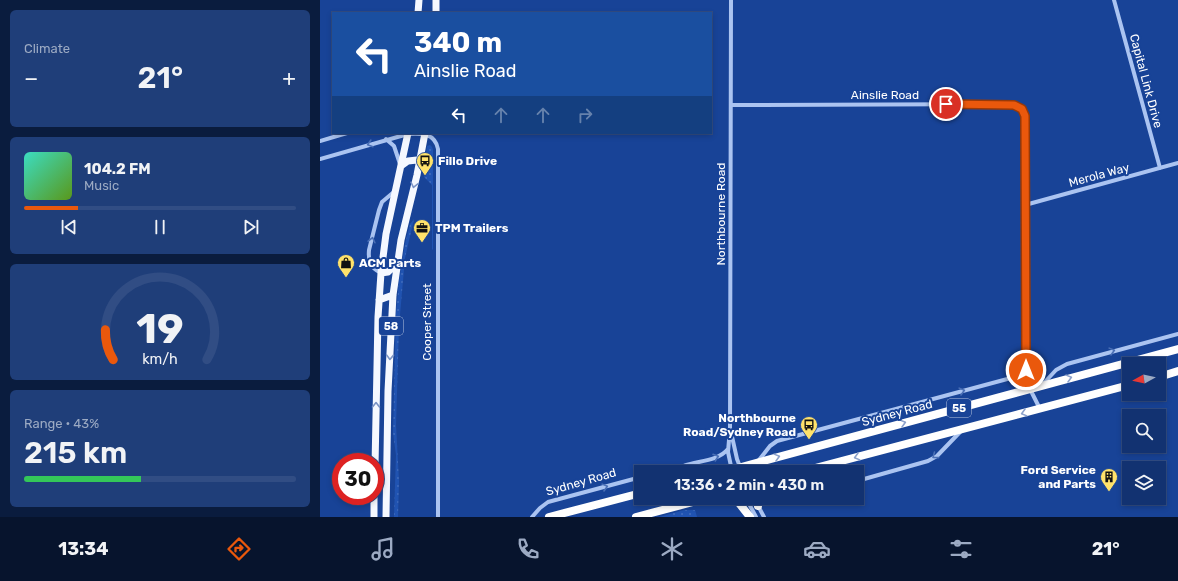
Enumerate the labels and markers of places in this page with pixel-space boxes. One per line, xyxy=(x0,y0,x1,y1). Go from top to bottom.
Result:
pin xyxy=(929,87,963,121)
bus stop icon: Fillo Drive xyxy=(415,151,435,176)
place label: Fillo Drive xyxy=(438,154,497,168)
office icon: TPM Trailers xyxy=(412,218,432,243)
place label: TPM Trailers xyxy=(435,221,509,235)
shop icon: ACM Parts xyxy=(336,253,356,278)
place label: ACM Parts xyxy=(359,256,421,270)
place label: Northbourne Road/Sydney Road xyxy=(683,411,796,439)
bus stop icon: Northbourne Road/Sydney Road xyxy=(799,415,819,440)
place label: Ford Service and Parts xyxy=(1021,463,1096,491)
building icon: Ford Service and Parts xyxy=(1099,467,1119,492)

